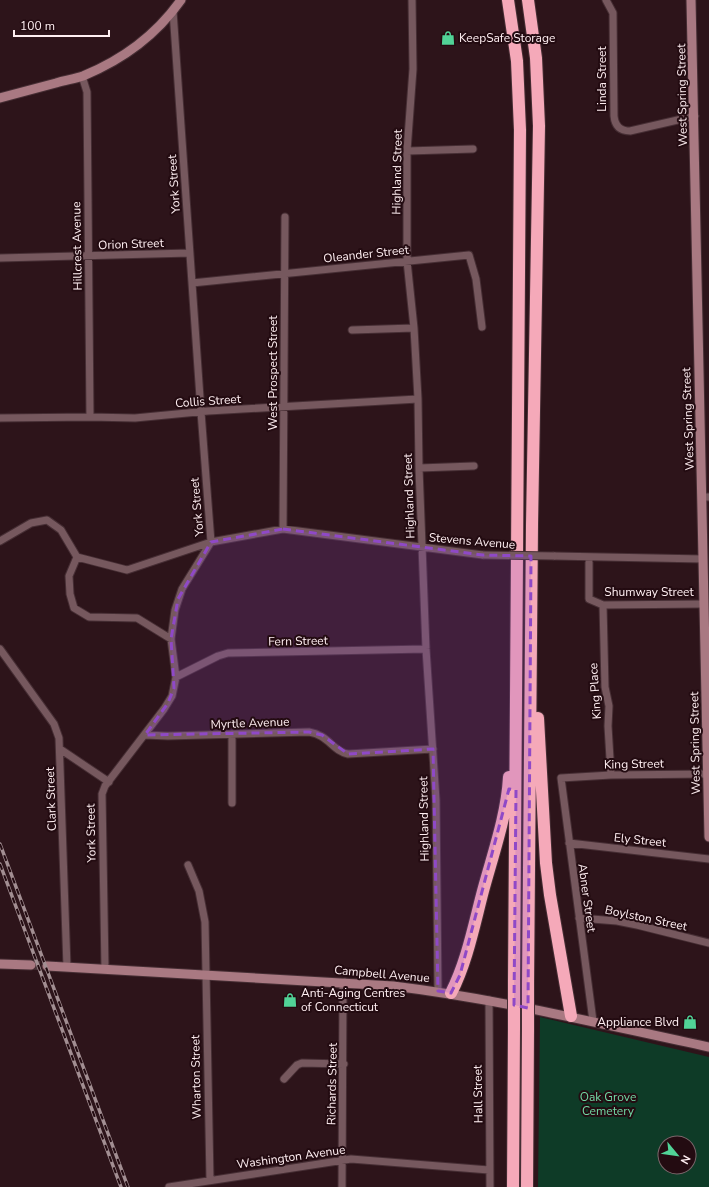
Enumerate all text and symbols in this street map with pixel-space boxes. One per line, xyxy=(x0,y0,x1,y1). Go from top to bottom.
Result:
scale bar xyxy=(14,12,109,38)
text: 100 m xyxy=(20,18,55,34)
shop icon: KeepSafe Storage xyxy=(440,30,456,46)
place label: KeepSafe Storage xyxy=(459,30,555,46)
street label: West Spring Street xyxy=(673,43,691,147)
street label: Linda Street xyxy=(594,46,610,112)
street label: Highland Street xyxy=(388,128,406,215)
street label: York Street xyxy=(164,153,184,215)
street label: Hillcrest Avenue xyxy=(68,201,86,291)
street label: Orion Street xyxy=(98,235,165,253)
street label: Oleander Street xyxy=(323,241,410,266)
street label: West Prospect Street xyxy=(265,315,281,431)
street label: West Spring Street xyxy=(678,366,698,471)
street label: Collis Street xyxy=(175,391,242,411)
street label: Highland Street xyxy=(399,452,418,539)
street label: York Street xyxy=(186,476,208,538)
street label: Stevens Avenue xyxy=(428,529,516,553)
street label: Shumway Street xyxy=(604,584,695,600)
street label: Fern Street xyxy=(268,632,329,650)
street label: King Place xyxy=(585,662,605,720)
street label: West Spring Street xyxy=(686,691,704,795)
street label: Myrtle Avenue xyxy=(210,714,290,732)
street label: King Street xyxy=(604,755,665,773)
street label: Clark Street xyxy=(42,766,60,831)
street label: Highland Street xyxy=(415,775,433,862)
street label: York Street xyxy=(82,803,100,864)
street label: Ely Street xyxy=(613,829,668,851)
street label: Abner Street xyxy=(574,863,600,934)
street label: Boylston Street xyxy=(603,901,689,935)
street label: Campbell Avenue xyxy=(334,962,430,986)
place label: Anti-Aging Centres of Connecticut xyxy=(301,985,406,1015)
shop icon: Anti-Aging Centres of Connecticut xyxy=(282,992,298,1008)
place label: Appliance Blvd xyxy=(597,1014,679,1030)
shop icon: Appliance Blvd xyxy=(682,1014,698,1030)
street label: Wharton Street xyxy=(187,1034,205,1119)
street label: Richards Street xyxy=(323,1042,341,1125)
street label: Hall Street xyxy=(469,1064,487,1123)
park label: Oak Grove Cemetery xyxy=(580,1089,636,1119)
north arrow xyxy=(657,1135,697,1175)
street label: Washington Avenue xyxy=(236,1141,346,1173)
text: N xyxy=(677,1152,694,1167)

